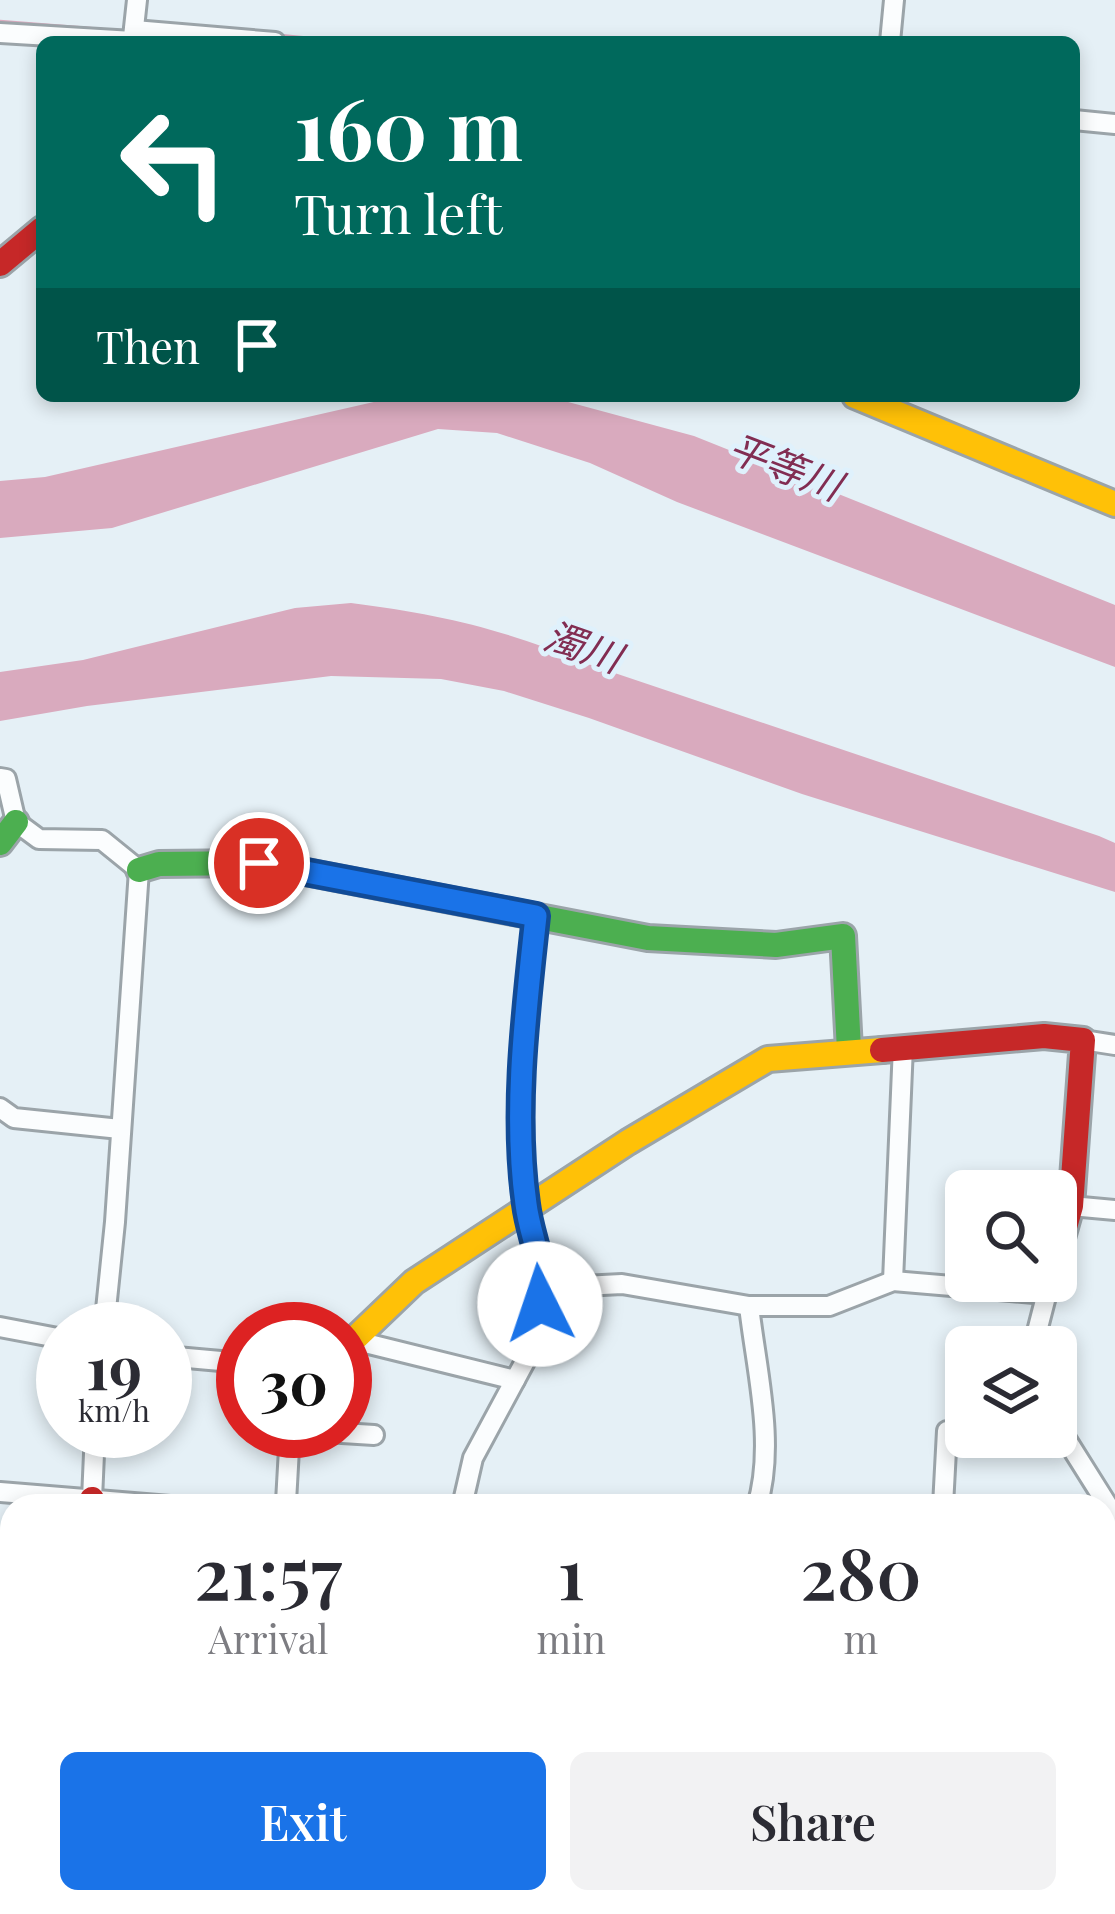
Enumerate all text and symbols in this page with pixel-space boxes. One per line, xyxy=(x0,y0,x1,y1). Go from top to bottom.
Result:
text: 160 m xyxy=(294,70,523,182)
icon: left xyxy=(96,84,252,240)
text: Turn left xyxy=(294,177,503,249)
icon: arrive xyxy=(224,312,290,378)
text: Then xyxy=(96,315,200,375)
water label: 平等川 xyxy=(722,420,853,512)
water label: 濁川 xyxy=(538,608,633,684)
pin xyxy=(208,812,310,914)
icon: arrive xyxy=(226,830,292,896)
map controls xyxy=(945,1170,1077,1458)
button: search xyxy=(945,1170,1077,1302)
position arrow xyxy=(477,1241,603,1367)
speed limit sign: 30 xyxy=(216,1302,372,1458)
text: 19 xyxy=(86,1325,142,1405)
button: layers xyxy=(945,1326,1077,1458)
text: km/h xyxy=(78,1390,150,1430)
text: 21:57 xyxy=(194,1522,342,1618)
text: 1 xyxy=(558,1522,585,1618)
text: 280 xyxy=(800,1522,922,1618)
text: Arrival xyxy=(208,1612,328,1664)
text: min xyxy=(537,1612,606,1664)
text: m xyxy=(844,1612,878,1664)
button: Exit xyxy=(60,1752,546,1890)
button: Share xyxy=(570,1752,1056,1890)

